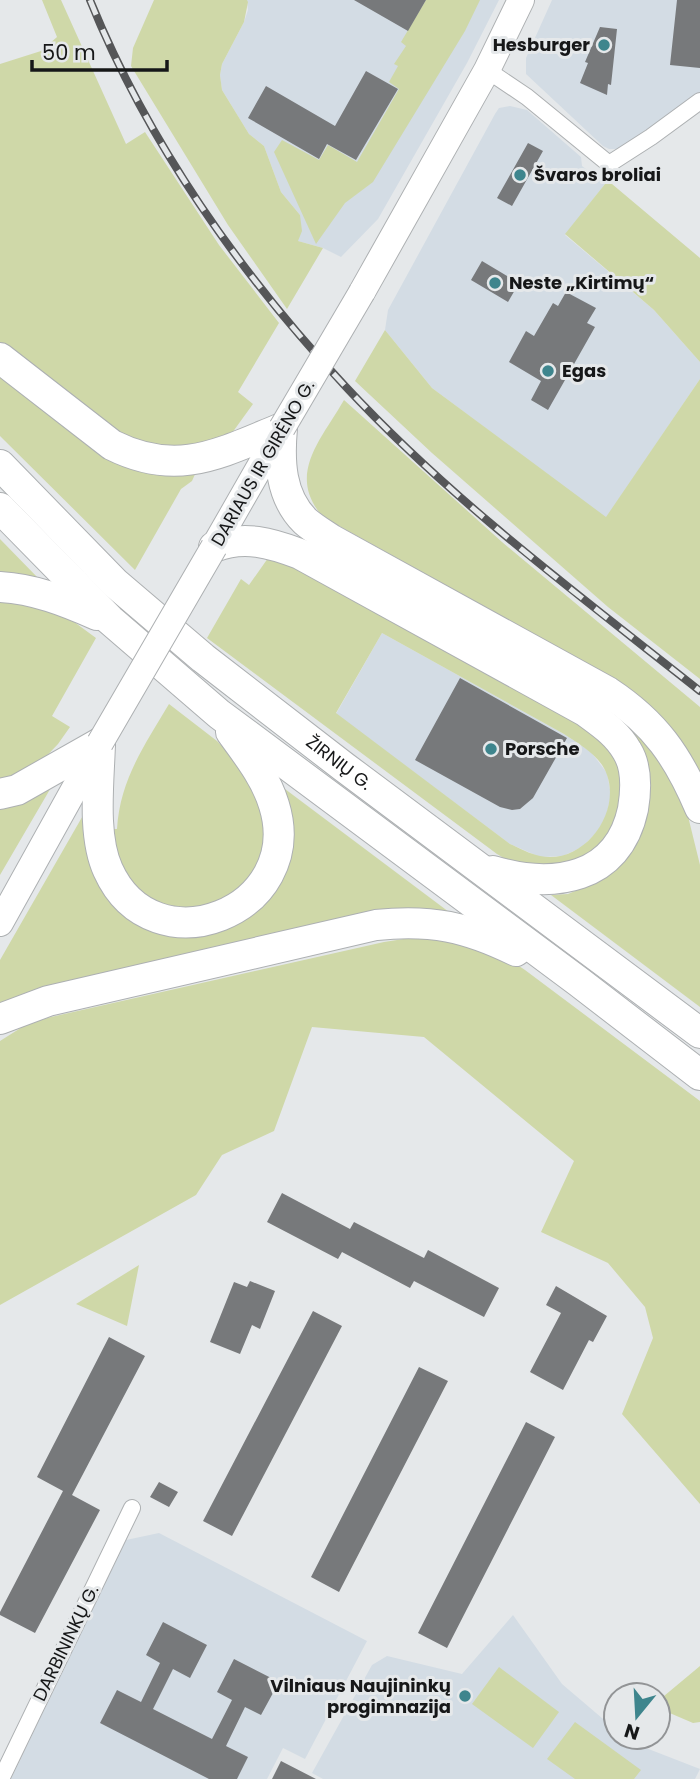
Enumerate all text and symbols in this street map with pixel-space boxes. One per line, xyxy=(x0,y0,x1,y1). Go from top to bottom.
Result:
scale bar xyxy=(32,28,166,72)
place label: Hesburger xyxy=(493,32,590,57)
marker: Hesburger xyxy=(596,37,612,53)
text: 50 m xyxy=(42,38,96,67)
place label: Švaros broliai xyxy=(534,162,661,187)
marker: Švaros broliai xyxy=(512,167,528,183)
place label: Neste „Kirtimų“ xyxy=(509,270,654,295)
marker: Neste „Kirtimų“ xyxy=(487,275,503,291)
place label: Egas xyxy=(562,358,606,383)
marker: Egas xyxy=(540,363,556,379)
street label: DARIAUS IR GIRĖNO G. xyxy=(205,375,320,550)
street label: ŽIRNIŲ G. xyxy=(301,729,377,796)
place label: Porsche xyxy=(505,736,580,761)
marker: Porsche xyxy=(483,741,499,757)
street label: DARBININKŲ G. xyxy=(27,1580,105,1705)
place label: Vilniaus Naujininkų progimnazija xyxy=(270,1673,451,1719)
north arrow xyxy=(602,1681,672,1751)
marker: Vilniaus Naujininkų progimnazija xyxy=(457,1688,473,1704)
text: N xyxy=(621,1717,643,1747)

